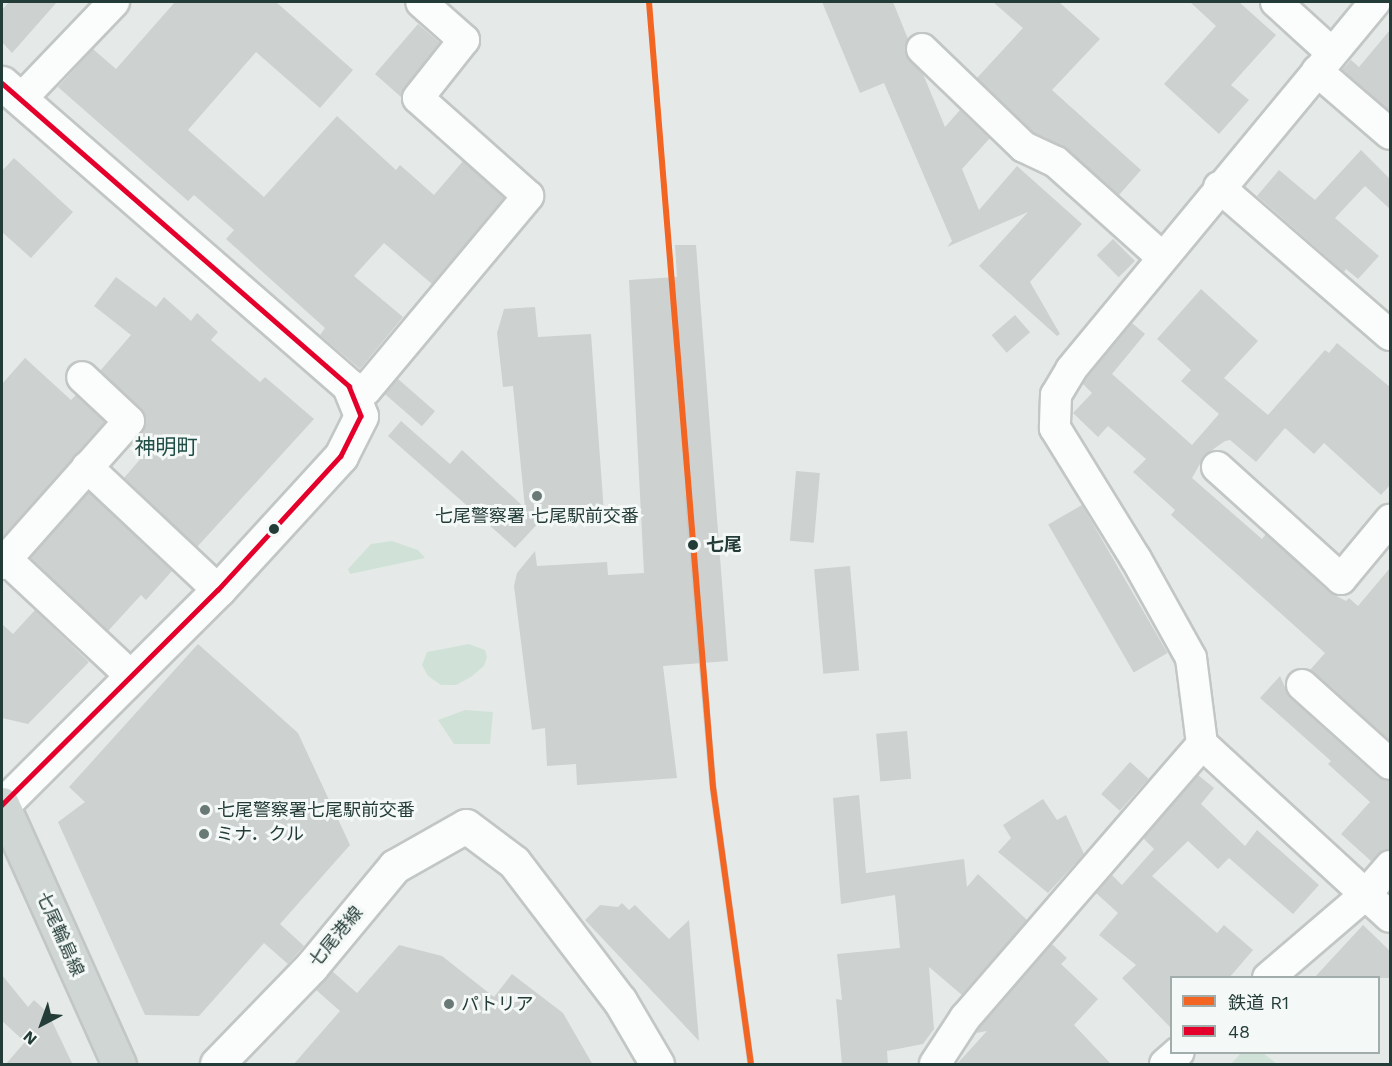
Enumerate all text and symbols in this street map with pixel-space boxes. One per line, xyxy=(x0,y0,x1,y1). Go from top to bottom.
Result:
district label: 神明町 xyxy=(135,434,197,460)
marker: 七尾警察署 七尾駅前交番 xyxy=(530,489,544,503)
place label: 七尾警察署 七尾駅前交番 xyxy=(435,505,639,527)
unlabelled marker xyxy=(268,523,280,535)
place label: 七尾 xyxy=(706,534,742,556)
marker: 七尾 xyxy=(684,536,702,554)
place label: 七尾警察署七尾駅前交番 xyxy=(217,799,415,821)
marker: 七尾警察署七尾駅前交番 xyxy=(198,803,212,817)
place label: ミナ．クル xyxy=(216,823,305,845)
marker: ミナ．クル xyxy=(197,827,211,841)
street label: 七尾輪島線 xyxy=(32,888,88,980)
street label: 七尾港線 xyxy=(305,902,367,972)
legend xyxy=(1170,976,1380,1054)
text: 鉄道 R1 xyxy=(1228,992,1289,1013)
place label: パトリア xyxy=(461,993,533,1015)
north arrow xyxy=(12,994,72,1054)
marker: パトリア xyxy=(442,997,456,1011)
text: 48 xyxy=(1228,1021,1250,1042)
text: N xyxy=(19,1027,41,1049)

